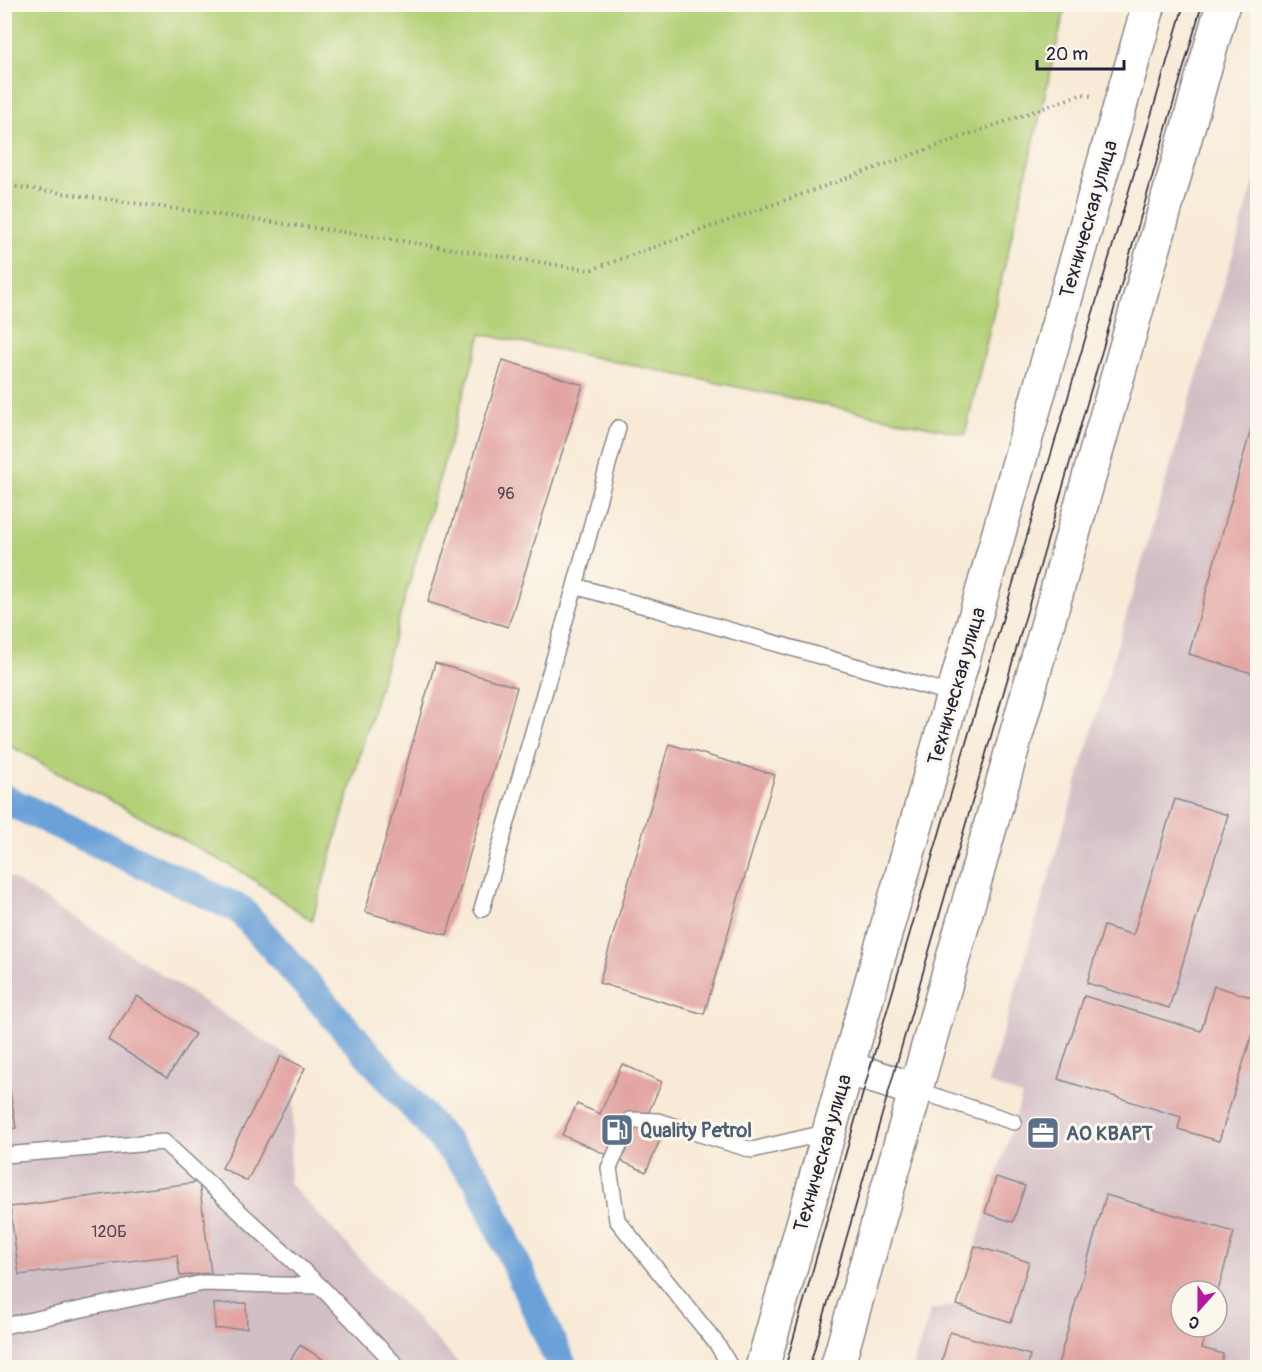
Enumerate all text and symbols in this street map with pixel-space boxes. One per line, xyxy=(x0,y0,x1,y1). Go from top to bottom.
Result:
scale bar xyxy=(1037,33,1124,71)
text: 20 m xyxy=(1046,43,1088,66)
street label: Техническая улица xyxy=(1054,137,1123,301)
house number: 96 xyxy=(497,484,515,504)
street label: Техническая улица xyxy=(922,604,991,768)
street label: Техническая улица xyxy=(788,1071,857,1235)
fuel station icon: Quality Petrol xyxy=(599,1112,635,1148)
office icon: АО КВАРТ xyxy=(1025,1115,1061,1151)
place label: Quality Petrol xyxy=(640,1118,752,1143)
place label: АО КВАРТ xyxy=(1066,1121,1153,1146)
house number: 120Б xyxy=(91,1222,127,1242)
north arrow xyxy=(1169,1279,1229,1339)
text: С xyxy=(1186,1311,1202,1333)

